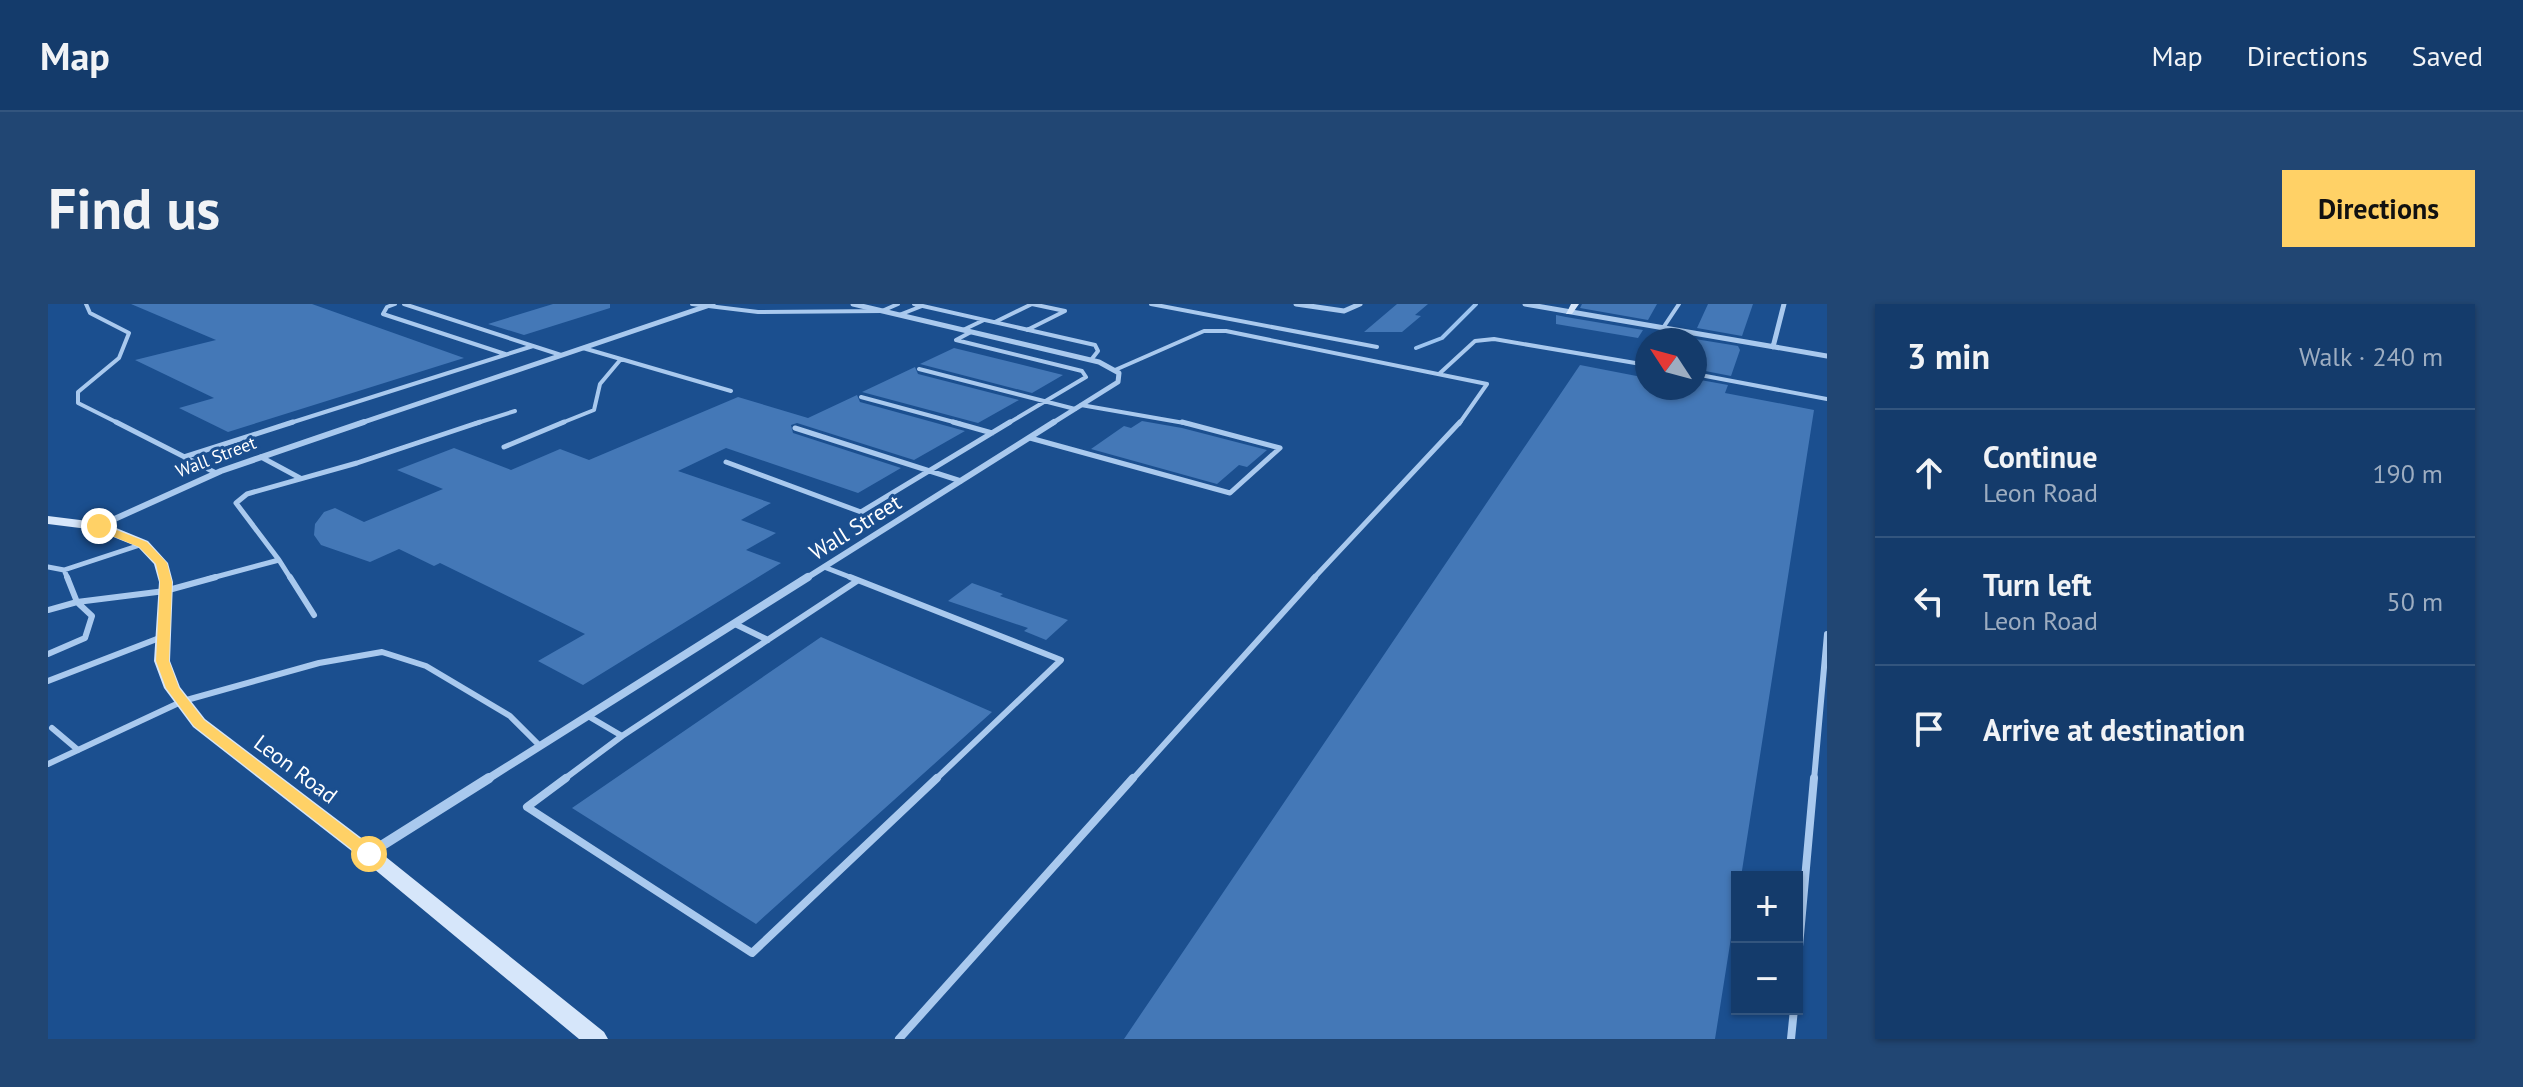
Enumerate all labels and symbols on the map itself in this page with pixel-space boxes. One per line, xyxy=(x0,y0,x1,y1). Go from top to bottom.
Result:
north arrow xyxy=(1635,328,1707,400)
street label: Wall Street xyxy=(172,431,259,482)
street label: Wall Street xyxy=(804,488,907,566)
route end xyxy=(81,508,117,544)
street label: Leon Road xyxy=(249,729,343,809)
route start xyxy=(351,836,387,872)

